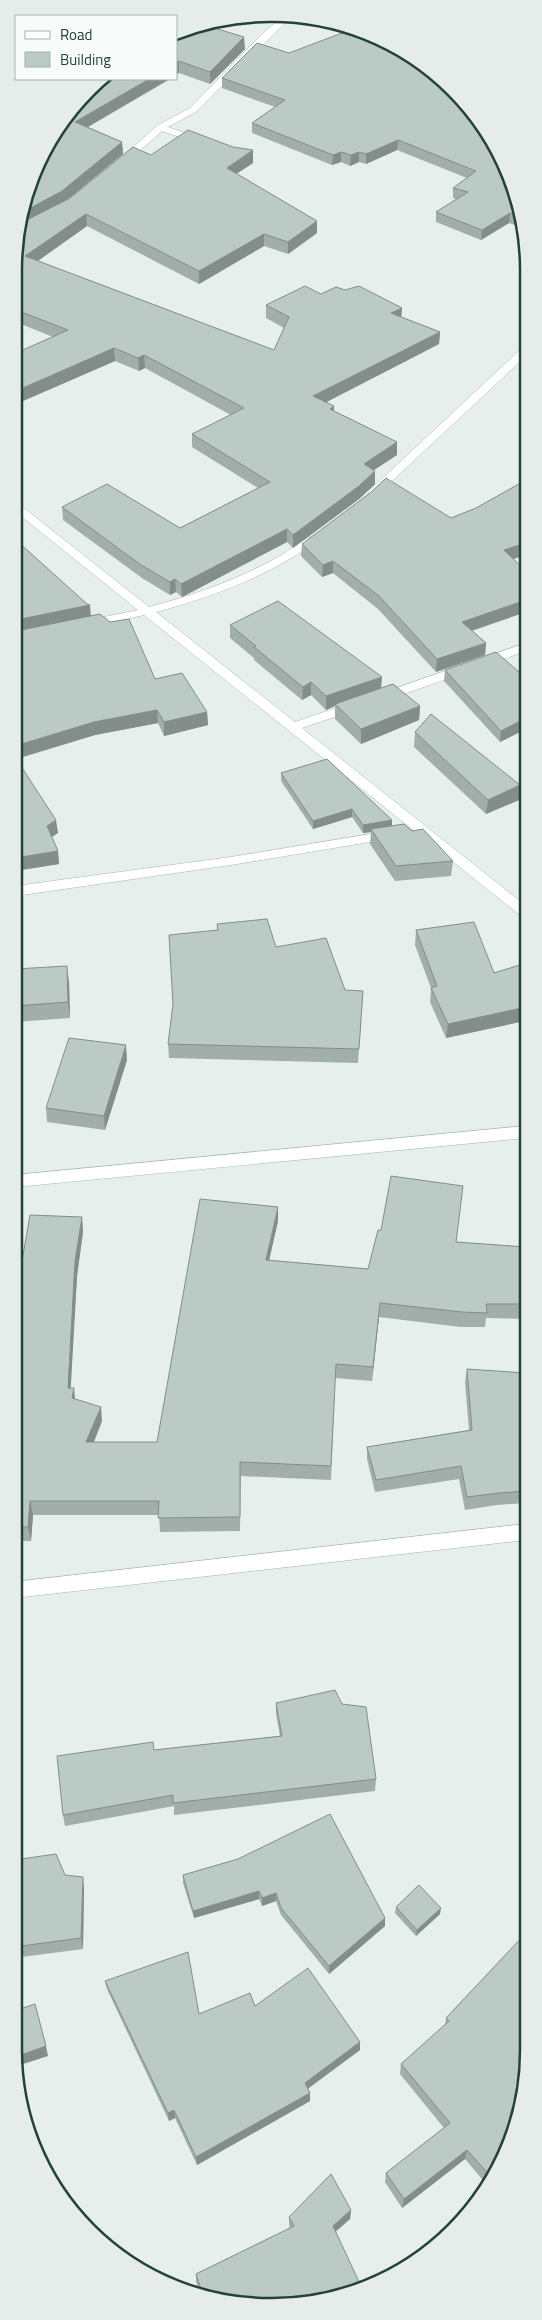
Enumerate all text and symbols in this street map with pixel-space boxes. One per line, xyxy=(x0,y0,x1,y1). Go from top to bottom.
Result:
legend xyxy=(15,15,178,80)
text: Road xyxy=(60,23,92,46)
text: Building xyxy=(60,48,111,71)

